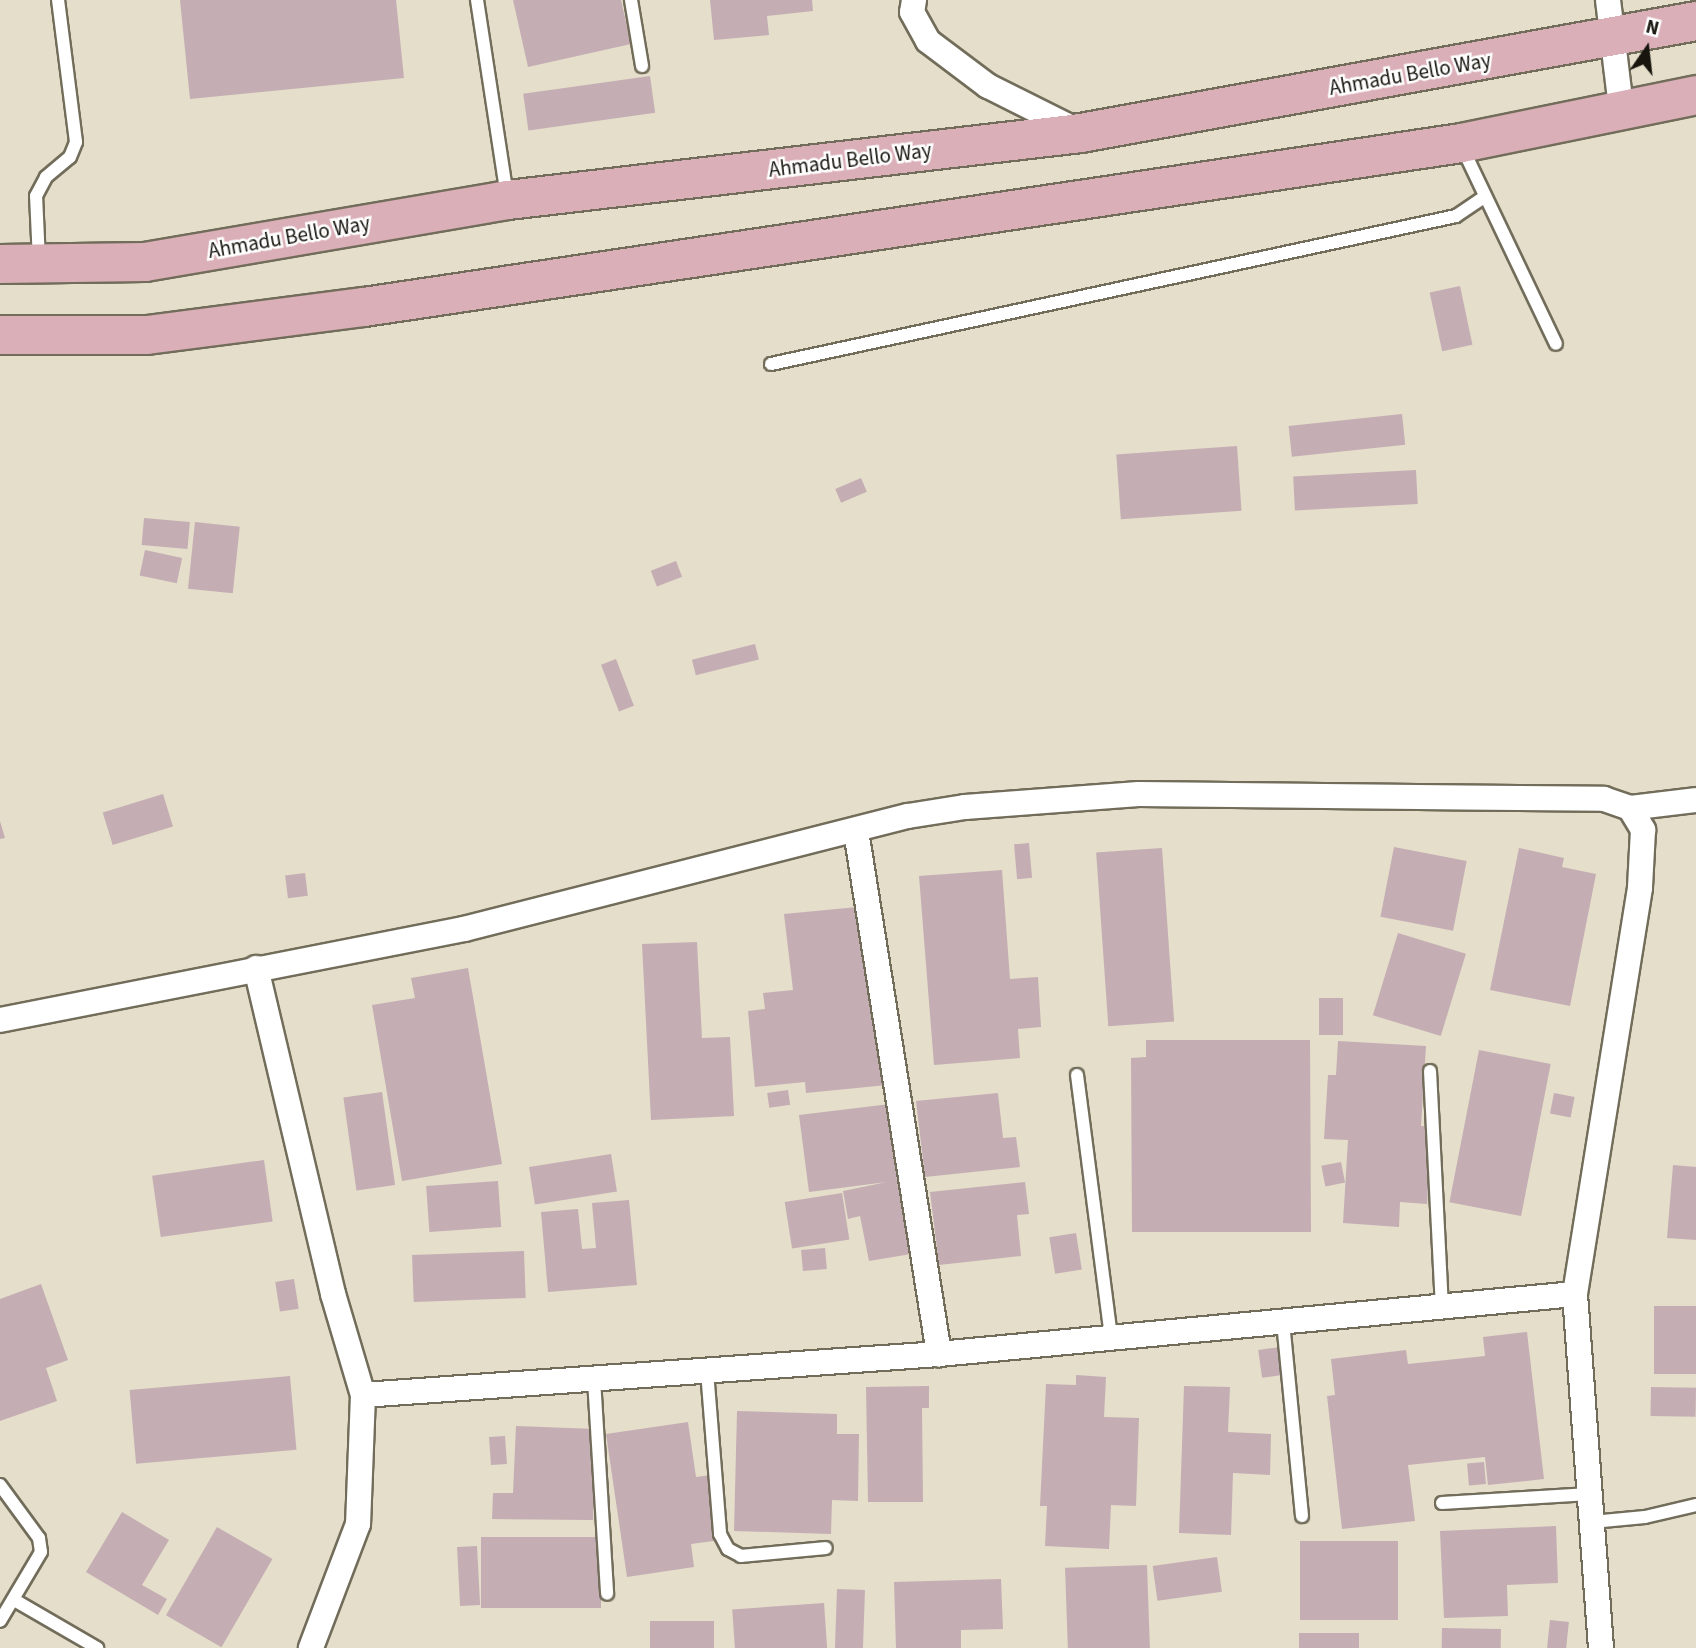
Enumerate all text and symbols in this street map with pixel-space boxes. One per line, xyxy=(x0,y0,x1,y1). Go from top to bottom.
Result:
north arrow xyxy=(1612,14,1682,84)
text: N xyxy=(1643,14,1662,43)
street label: Ahmadu Bello Way xyxy=(1327,47,1493,101)
street label: Ahmadu Bello Way xyxy=(767,138,933,182)
street label: Ahmadu Bello Way xyxy=(206,210,372,264)

